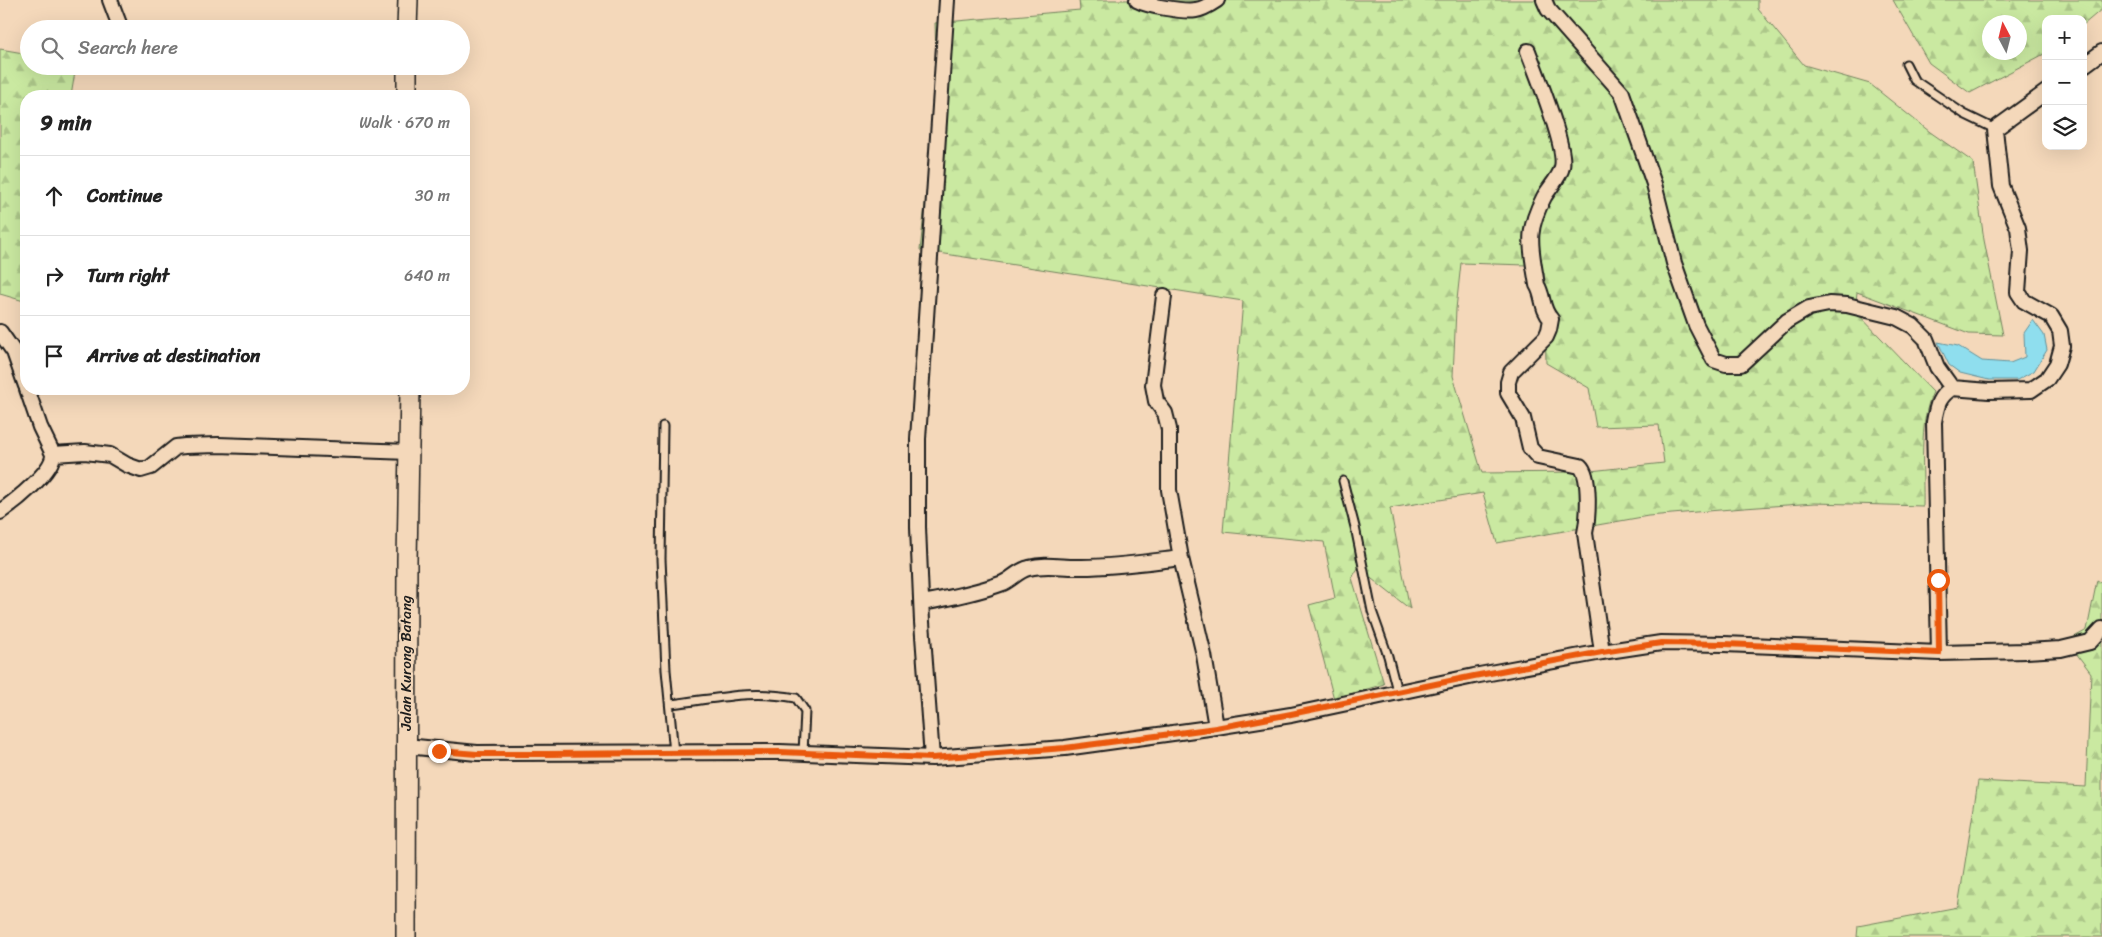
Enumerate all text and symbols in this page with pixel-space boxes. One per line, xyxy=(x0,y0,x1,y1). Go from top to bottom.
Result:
north arrow xyxy=(1982,15,2027,60)
map controls xyxy=(2042,15,2087,150)
button: + xyxy=(2042,15,2087,60)
search box xyxy=(20,20,470,75)
text: Search here xyxy=(78,31,178,64)
icon: search xyxy=(38,34,66,62)
button: − xyxy=(2042,60,2087,105)
text: 9 min xyxy=(40,104,92,142)
button: layers xyxy=(2042,105,2087,150)
text: Walk · 670 m xyxy=(359,108,450,137)
text: Continue xyxy=(87,179,163,212)
text: 30 m xyxy=(415,181,450,210)
icon: ahead xyxy=(40,182,68,210)
text: Turn right xyxy=(87,259,169,292)
text: 640 m xyxy=(404,261,450,290)
icon: right xyxy=(40,262,68,290)
text: Arrive at destination xyxy=(87,339,260,372)
icon: arrive xyxy=(40,342,68,370)
route start xyxy=(1927,569,1950,592)
street label: Jalan Kurong Batang xyxy=(393,595,419,732)
route end xyxy=(428,740,451,763)

